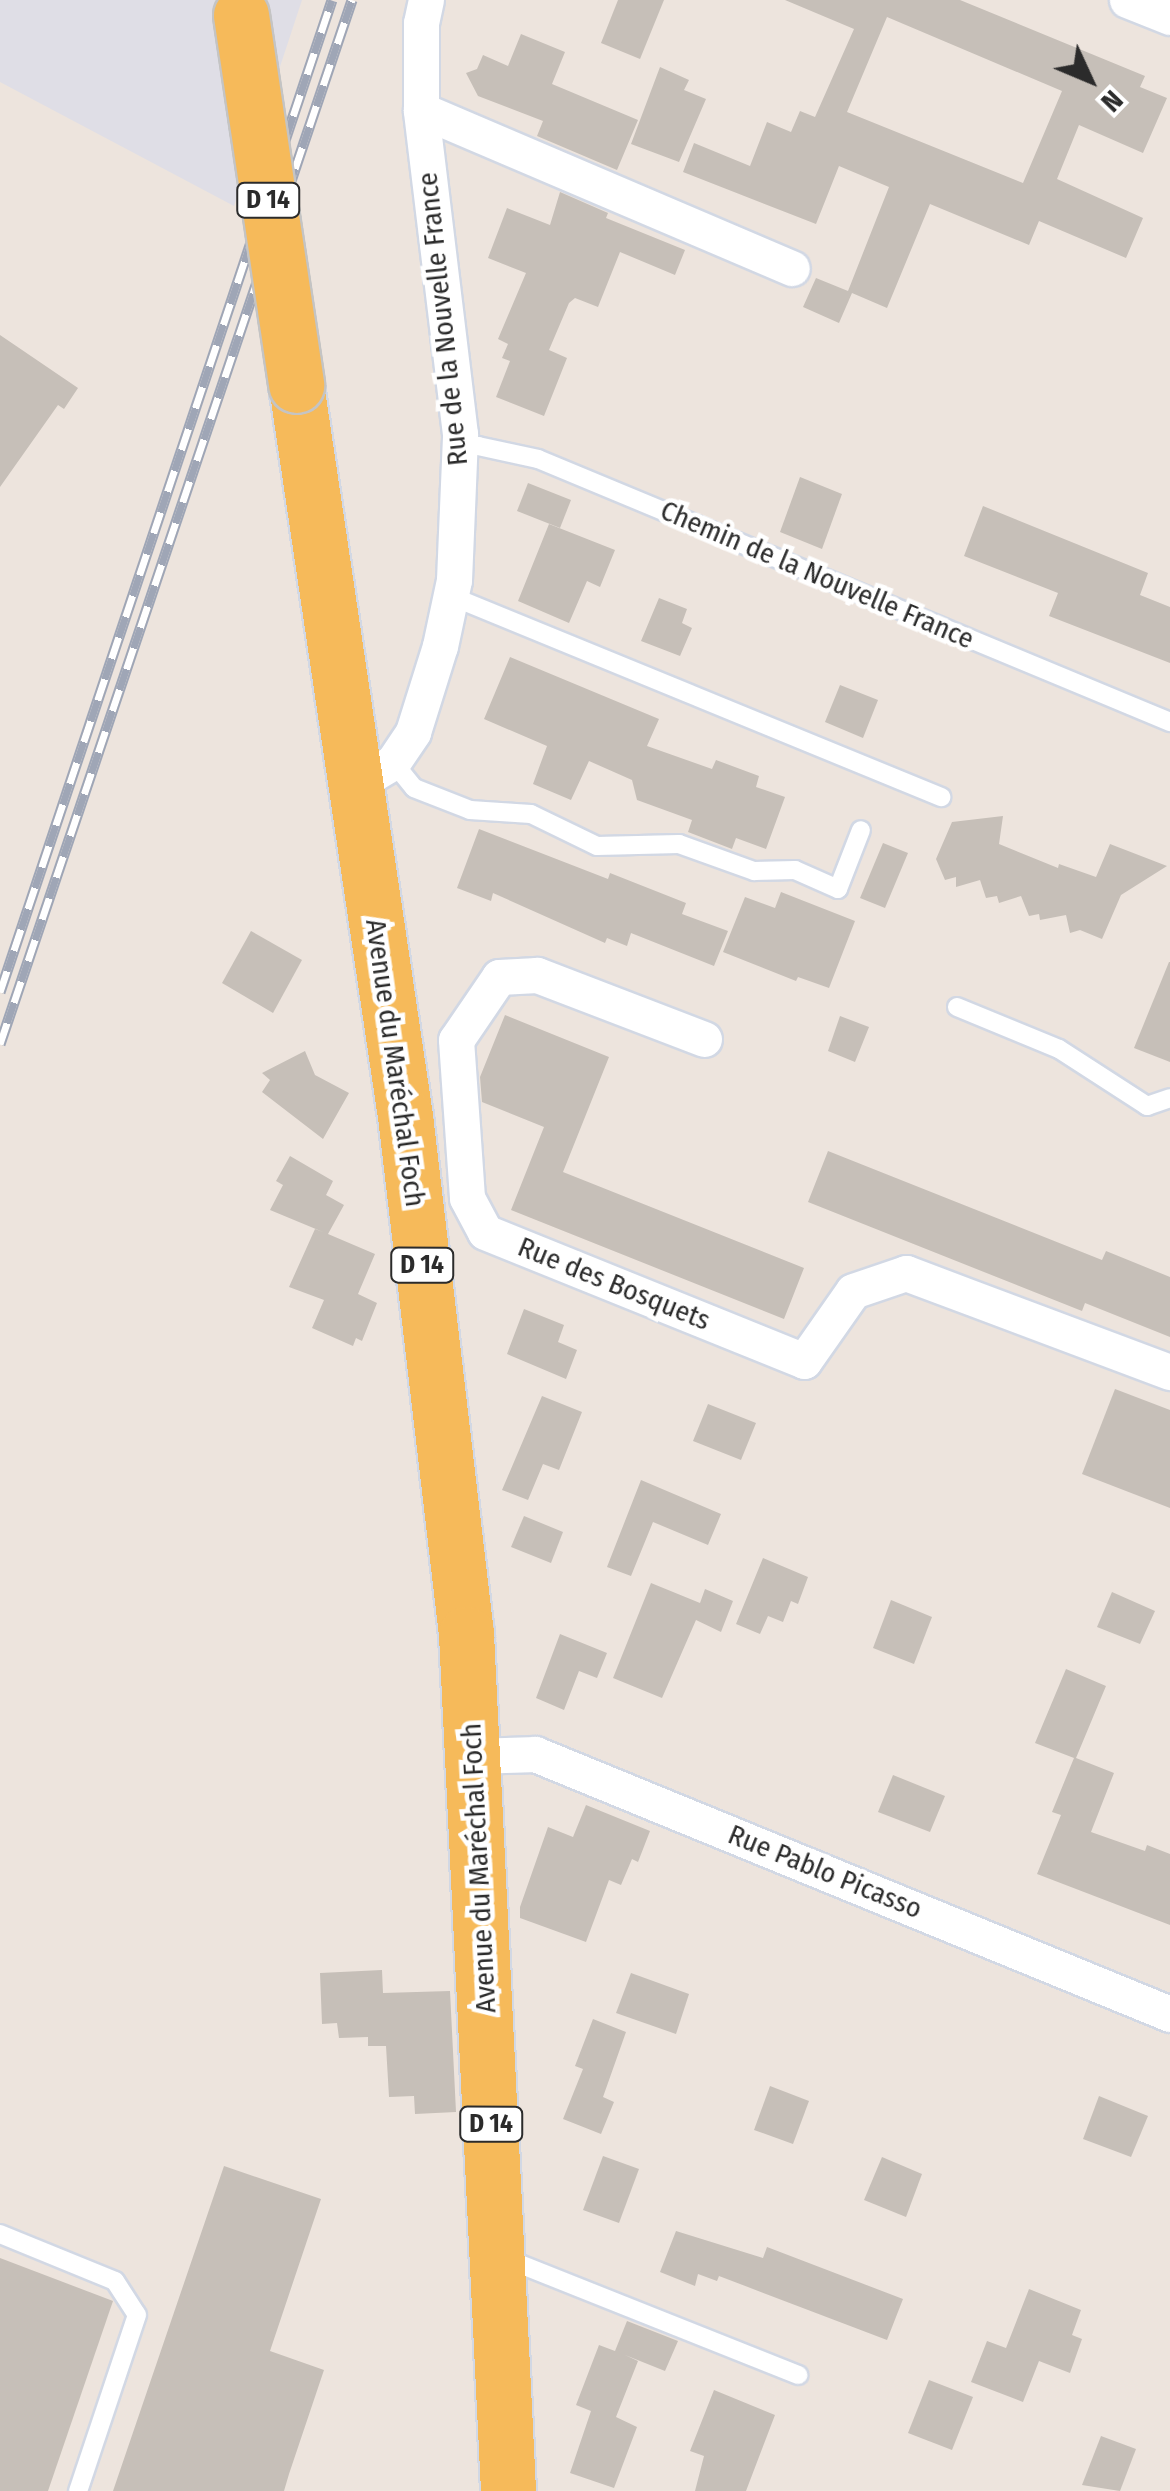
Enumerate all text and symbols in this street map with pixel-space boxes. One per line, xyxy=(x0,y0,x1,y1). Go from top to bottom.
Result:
north arrow xyxy=(1040,30,1140,130)
text: N xyxy=(1094,84,1130,119)
street label: Rue de la Nouvelle France xyxy=(411,171,475,467)
road number: D 14 xyxy=(236,180,300,220)
street label: Chemin de la Nouvelle France xyxy=(655,494,979,656)
street label: Avenue du Maréchal Foch xyxy=(358,917,432,1209)
street label: Rue des Bosquets xyxy=(513,1230,715,1338)
road number: D 14 xyxy=(390,1245,454,1285)
street label: Avenue du Maréchal Foch xyxy=(455,1722,503,2014)
street label: Rue Pablo Picasso xyxy=(723,1818,927,1926)
road number: D 14 xyxy=(458,2104,524,2144)

